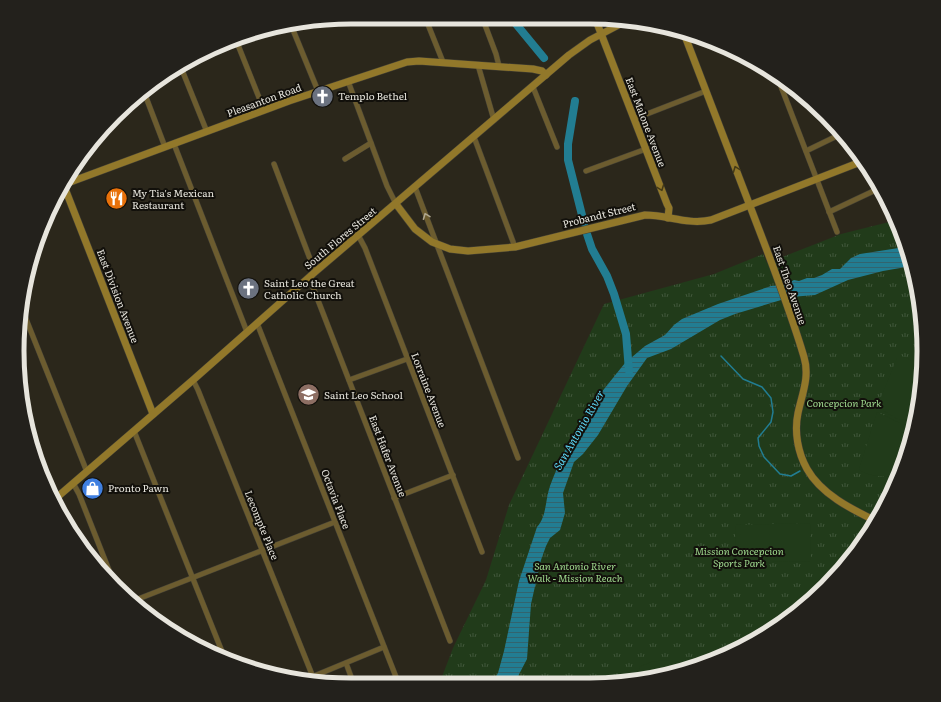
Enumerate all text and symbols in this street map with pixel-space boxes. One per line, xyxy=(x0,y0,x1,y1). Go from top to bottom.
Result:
street label: East Malone Avenue xyxy=(622,75,671,169)
street label: Pleasanton Road xyxy=(224,79,303,120)
church icon: Templo Bethel xyxy=(310,83,336,109)
place label: Templo Bethel xyxy=(338,88,408,103)
one-way arrow xyxy=(732,165,740,172)
one-way arrow xyxy=(656,183,664,191)
place label: My Tia's Mexican Restaurant xyxy=(132,185,214,212)
restaurant icon: My Tia's Mexican Restaurant xyxy=(104,186,130,212)
street label: Probandt Street xyxy=(561,198,637,231)
street label: South Flores Street xyxy=(300,203,379,272)
one-way arrow xyxy=(422,212,430,219)
street label: East Theo Avenue xyxy=(770,243,811,326)
street label: East Division Avenue xyxy=(94,247,143,345)
place label: Saint Leo the Great Catholic Church xyxy=(264,275,355,302)
church icon: Saint Leo the Great Catholic Church xyxy=(235,276,261,302)
street label: Lorraine Avenue xyxy=(408,350,451,429)
school or university icon: Saint Leo School xyxy=(295,382,321,408)
place label: Saint Leo School xyxy=(324,387,403,402)
water label: San Antonio River xyxy=(549,387,608,472)
park label: Concepcion Park xyxy=(806,395,882,410)
street label: East Hafer Avenue xyxy=(366,413,411,499)
street label: Octavia Place xyxy=(318,467,355,531)
shop icon: Pronto Pawn xyxy=(79,475,105,501)
place label: Pronto Pawn xyxy=(108,480,169,495)
street label: Lecompte Place xyxy=(242,488,283,562)
park label: Mission Concepcion Sports Park xyxy=(694,543,784,570)
park label: San Antonio River Walk - Mission Reach xyxy=(527,558,623,585)

